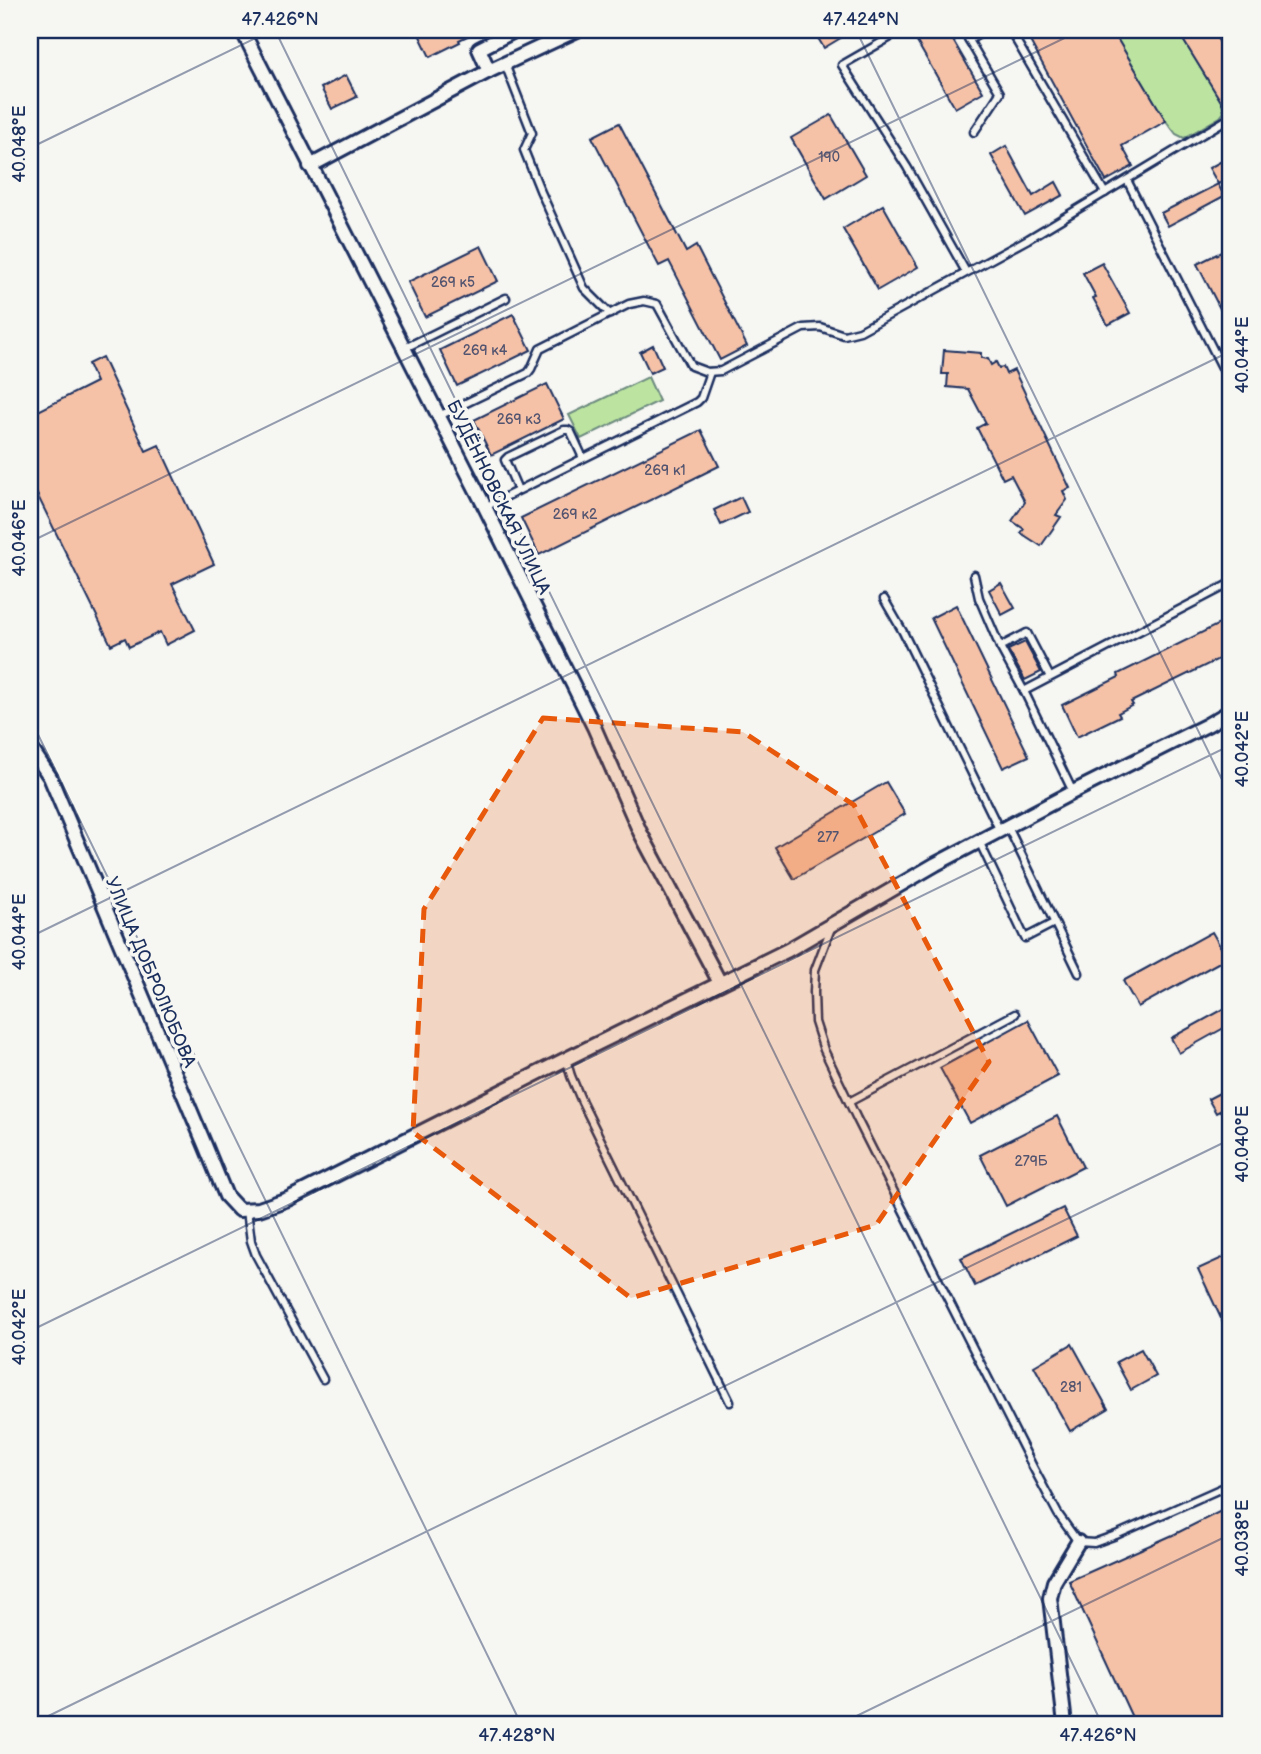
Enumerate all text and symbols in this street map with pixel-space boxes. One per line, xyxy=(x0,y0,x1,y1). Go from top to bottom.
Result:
text: 47.426°N xyxy=(241,9,319,30)
text: 47.424°N xyxy=(823,9,899,30)
text: 40.048°E xyxy=(9,105,30,183)
house number: 190 xyxy=(818,149,840,166)
house number: 269 к5 xyxy=(431,274,475,291)
text: 40.044°E xyxy=(1232,316,1253,394)
house number: 269 к4 xyxy=(463,342,508,359)
street label: БУДЁННОВСКАЯ УЛИЦА xyxy=(442,396,556,598)
house number: 269 к3 xyxy=(497,411,541,428)
house number: 269 к1 xyxy=(644,462,686,479)
text: 40.046°E xyxy=(9,499,30,577)
house number: 269 к2 xyxy=(553,506,598,523)
text: 40.042°E xyxy=(1232,710,1253,787)
house number: 277 xyxy=(817,829,839,846)
street label: УЛИЦА ДОБРОЛЮБОВА xyxy=(101,874,200,1071)
text: 40.044°E xyxy=(9,893,30,971)
text: 40.040°E xyxy=(1232,1105,1253,1183)
house number: 279Б xyxy=(1015,1153,1048,1170)
text: 40.042°E xyxy=(9,1288,30,1365)
house number: 281 xyxy=(1060,1379,1082,1396)
text: 40.038°E xyxy=(1232,1499,1253,1577)
text: 47.428°N xyxy=(478,1725,556,1746)
text: 47.426°N xyxy=(1059,1725,1137,1746)

